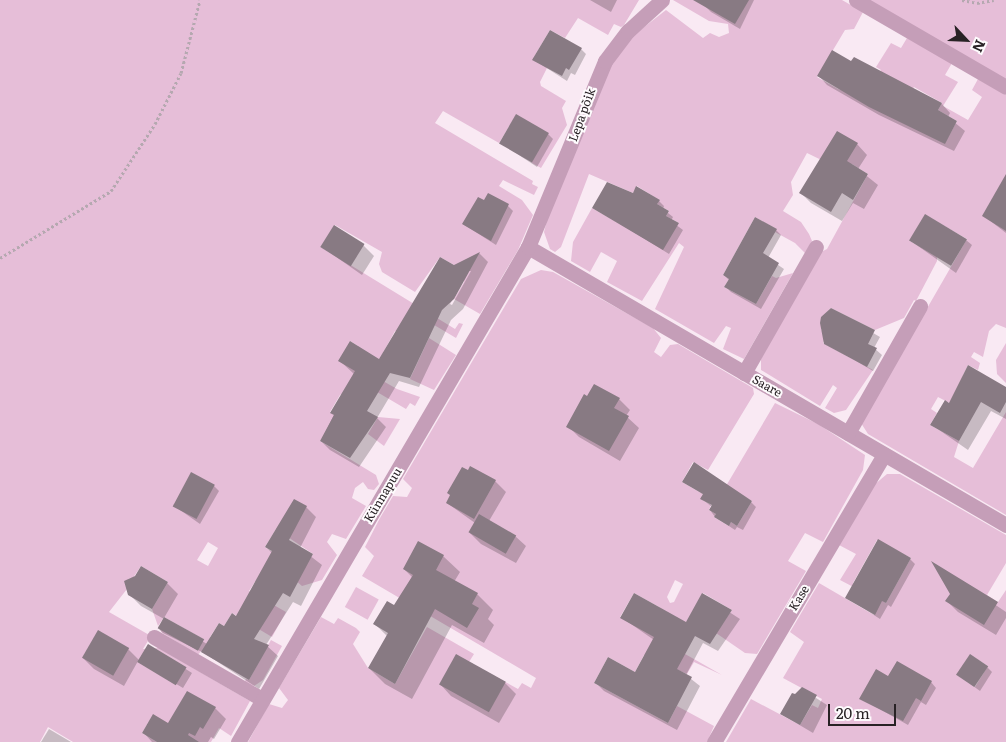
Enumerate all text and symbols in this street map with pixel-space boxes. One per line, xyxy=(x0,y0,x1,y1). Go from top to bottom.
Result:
north arrow xyxy=(941,15,991,65)
text: N xyxy=(968,37,991,56)
street label: Lepa põik xyxy=(566,86,598,144)
street label: Saare xyxy=(750,372,784,400)
street label: Künnapuu xyxy=(361,465,405,525)
street label: Kase xyxy=(786,583,812,613)
scale bar xyxy=(831,694,898,726)
text: 20 m xyxy=(836,701,870,724)

